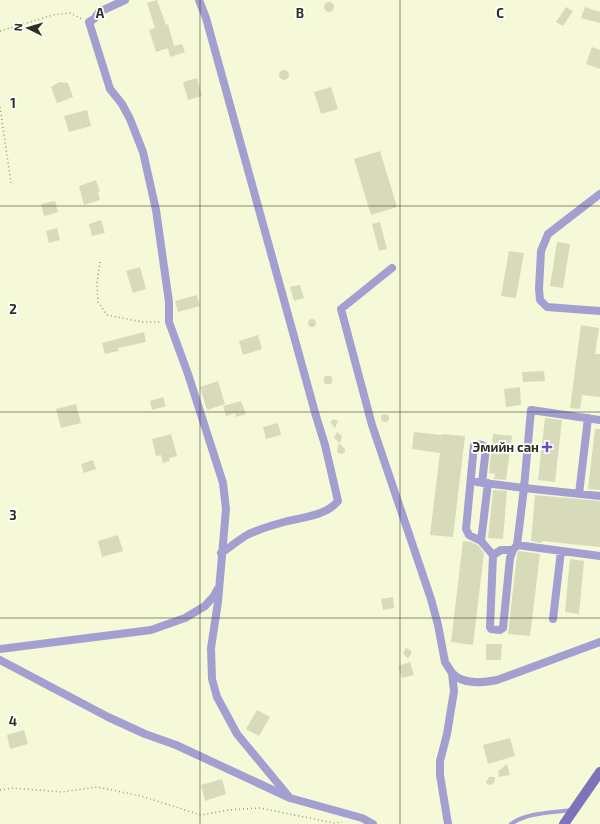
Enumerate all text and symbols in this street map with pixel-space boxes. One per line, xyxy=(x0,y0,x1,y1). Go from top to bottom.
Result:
text: A xyxy=(96,5,105,21)
text: B xyxy=(296,5,304,21)
text: C xyxy=(496,5,504,21)
north arrow xyxy=(8,8,48,48)
text: N xyxy=(11,23,24,32)
text: 1 xyxy=(10,95,16,111)
text: 2 xyxy=(9,301,17,317)
place label: Эмийн сан xyxy=(473,439,539,455)
marker: Эмийн сан xyxy=(542,442,552,452)
text: 3 xyxy=(9,507,17,523)
text: 4 xyxy=(9,713,17,729)

